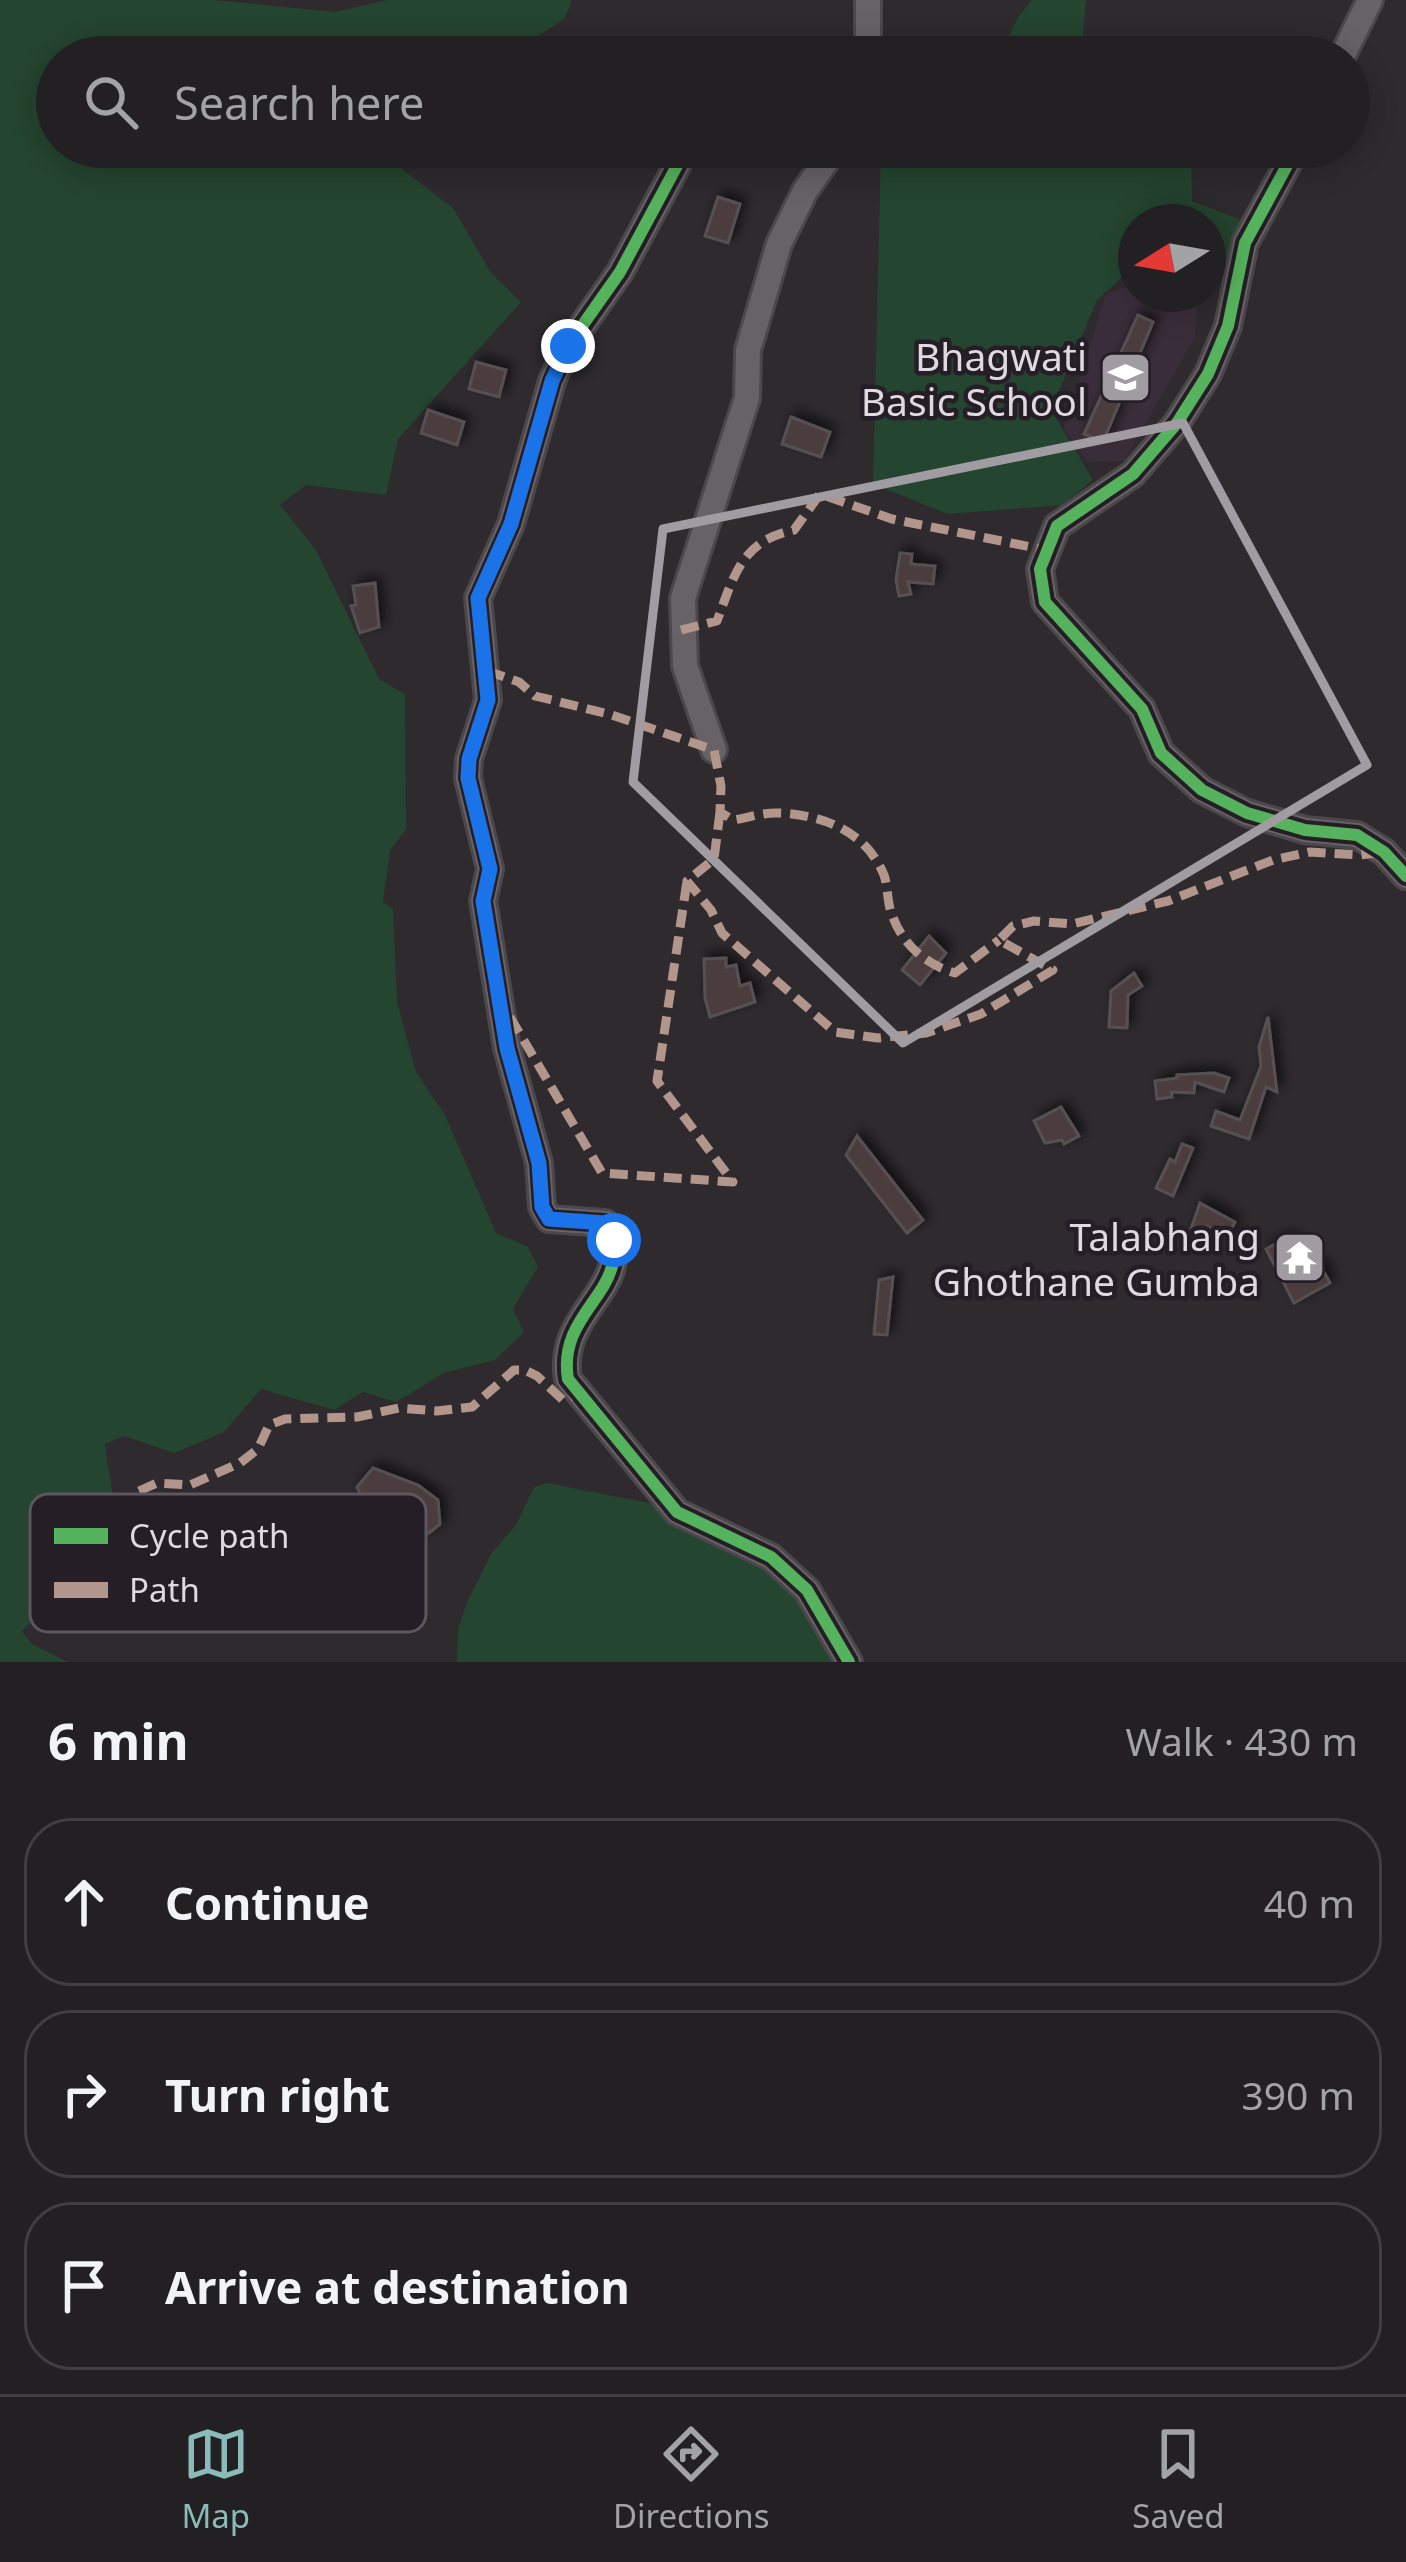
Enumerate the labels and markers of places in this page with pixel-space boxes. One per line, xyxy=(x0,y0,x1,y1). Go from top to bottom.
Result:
place label: Bhagwati Basic School xyxy=(861,329,1087,427)
school or university icon: Bhagwati Basic School xyxy=(1098,349,1154,405)
place label: Talabhang Ghothane Gumba xyxy=(933,1209,1260,1307)
temple icon: Talabhang Ghothane Gumba xyxy=(1271,1229,1327,1285)

